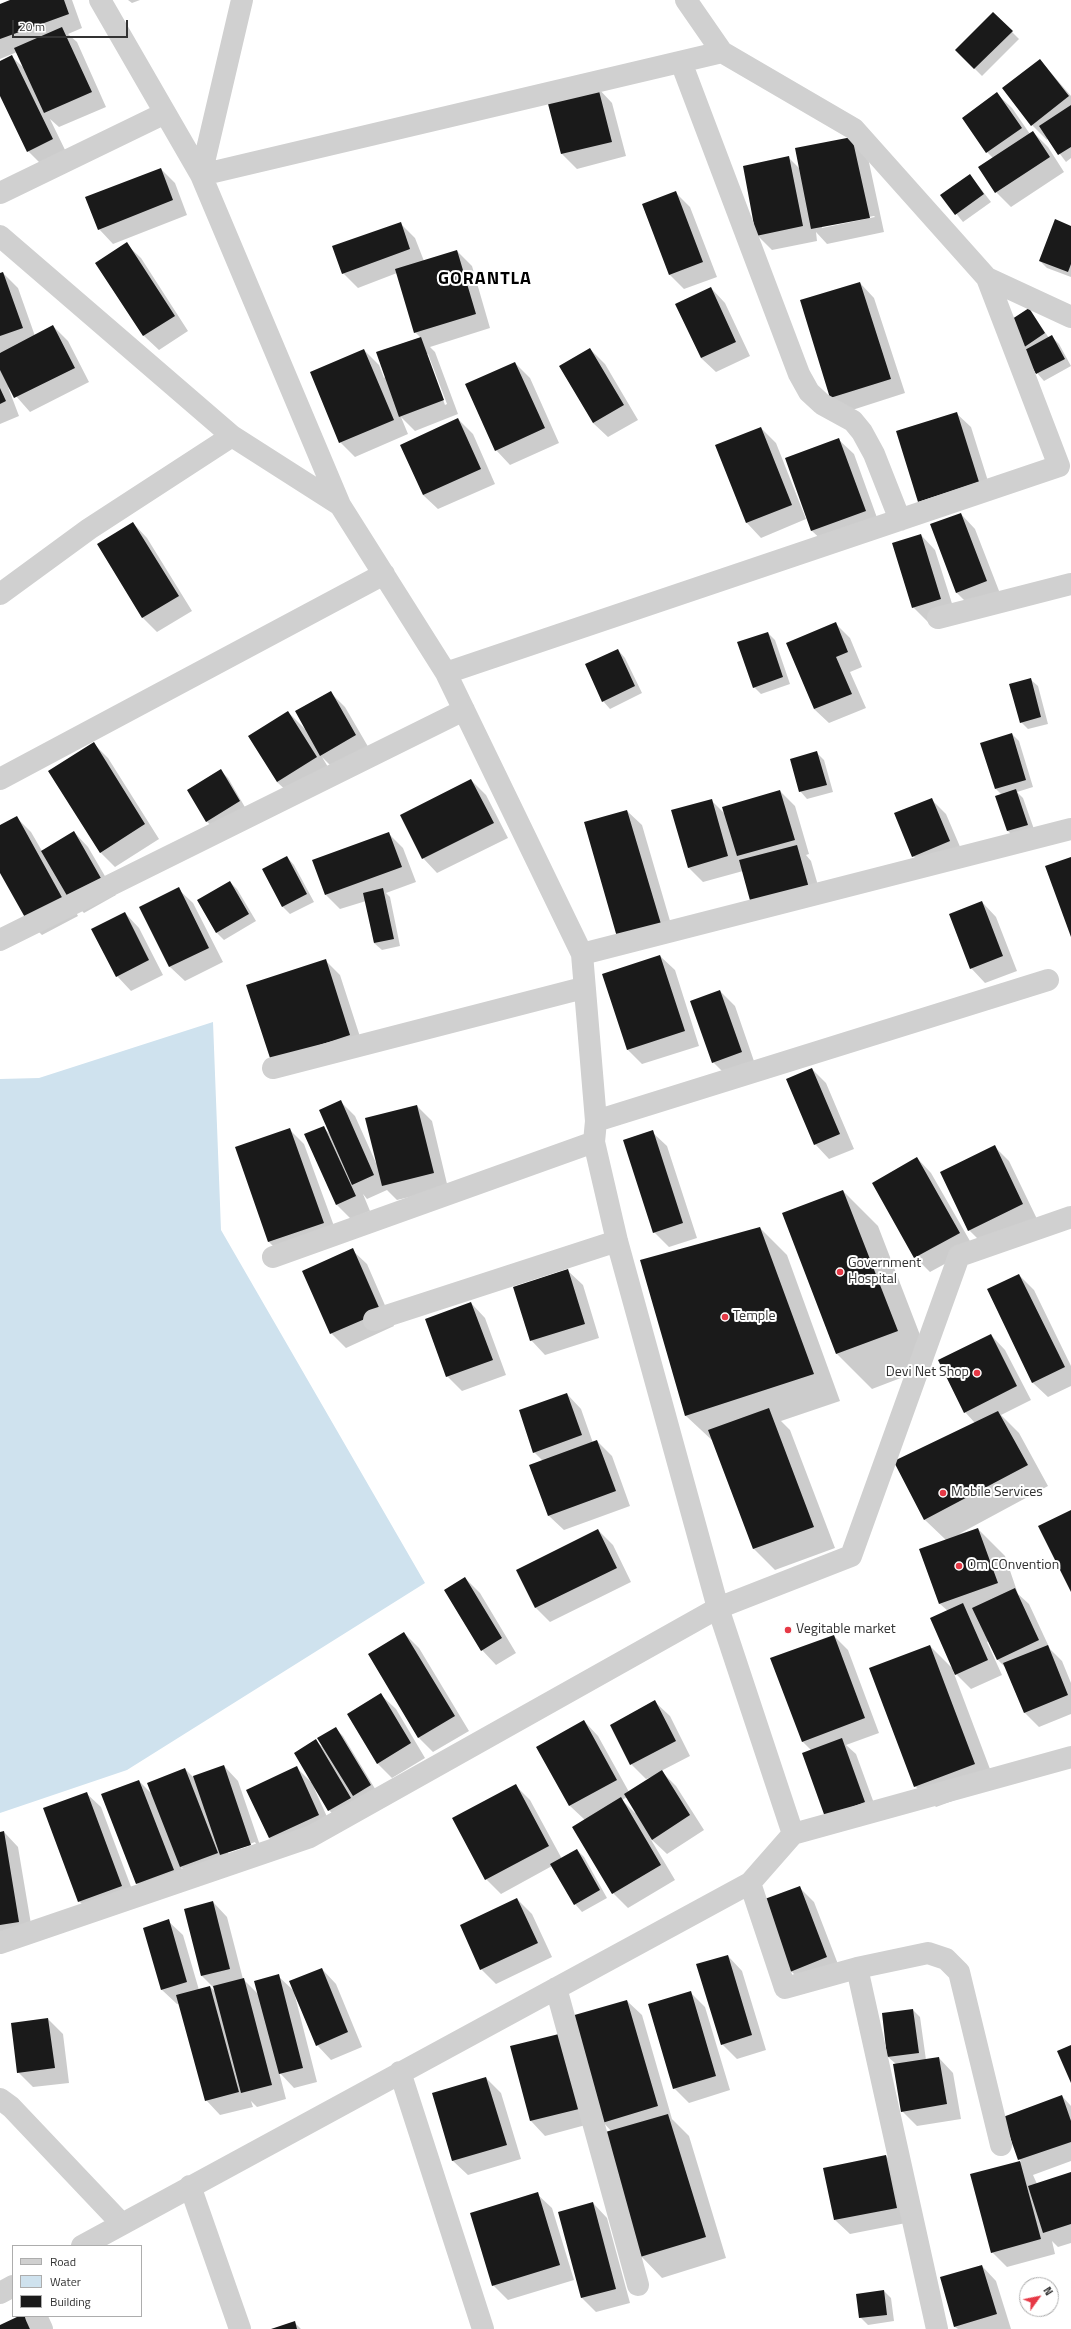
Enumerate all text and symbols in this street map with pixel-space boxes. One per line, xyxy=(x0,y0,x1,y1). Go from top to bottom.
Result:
scale bar xyxy=(14,12,130,38)
text: 20 m xyxy=(19,17,45,36)
district label: GORANTLA xyxy=(438,269,532,291)
place label: Government Hospital xyxy=(848,1256,921,1288)
marker: Government Hospital xyxy=(835,1267,845,1277)
place label: Temple xyxy=(733,1309,776,1325)
marker: Temple xyxy=(720,1312,730,1322)
place label: Devi Net Shop xyxy=(886,1365,969,1381)
marker: Devi Net Shop xyxy=(972,1368,982,1378)
place label: Mobile Services xyxy=(951,1485,1043,1501)
marker: Mobile Services xyxy=(938,1488,948,1498)
place label: Om COnvention xyxy=(967,1558,1059,1574)
marker: Om COnvention xyxy=(954,1561,964,1571)
place label: Vegitable market xyxy=(796,1622,896,1638)
marker: Vegitable market xyxy=(783,1625,793,1635)
legend xyxy=(12,2245,142,2317)
text: Road xyxy=(50,2252,76,2271)
text: Water xyxy=(50,2272,81,2291)
north arrow xyxy=(1019,2277,1059,2317)
text: N xyxy=(1039,2283,1057,2299)
text: Building xyxy=(50,2292,91,2311)

